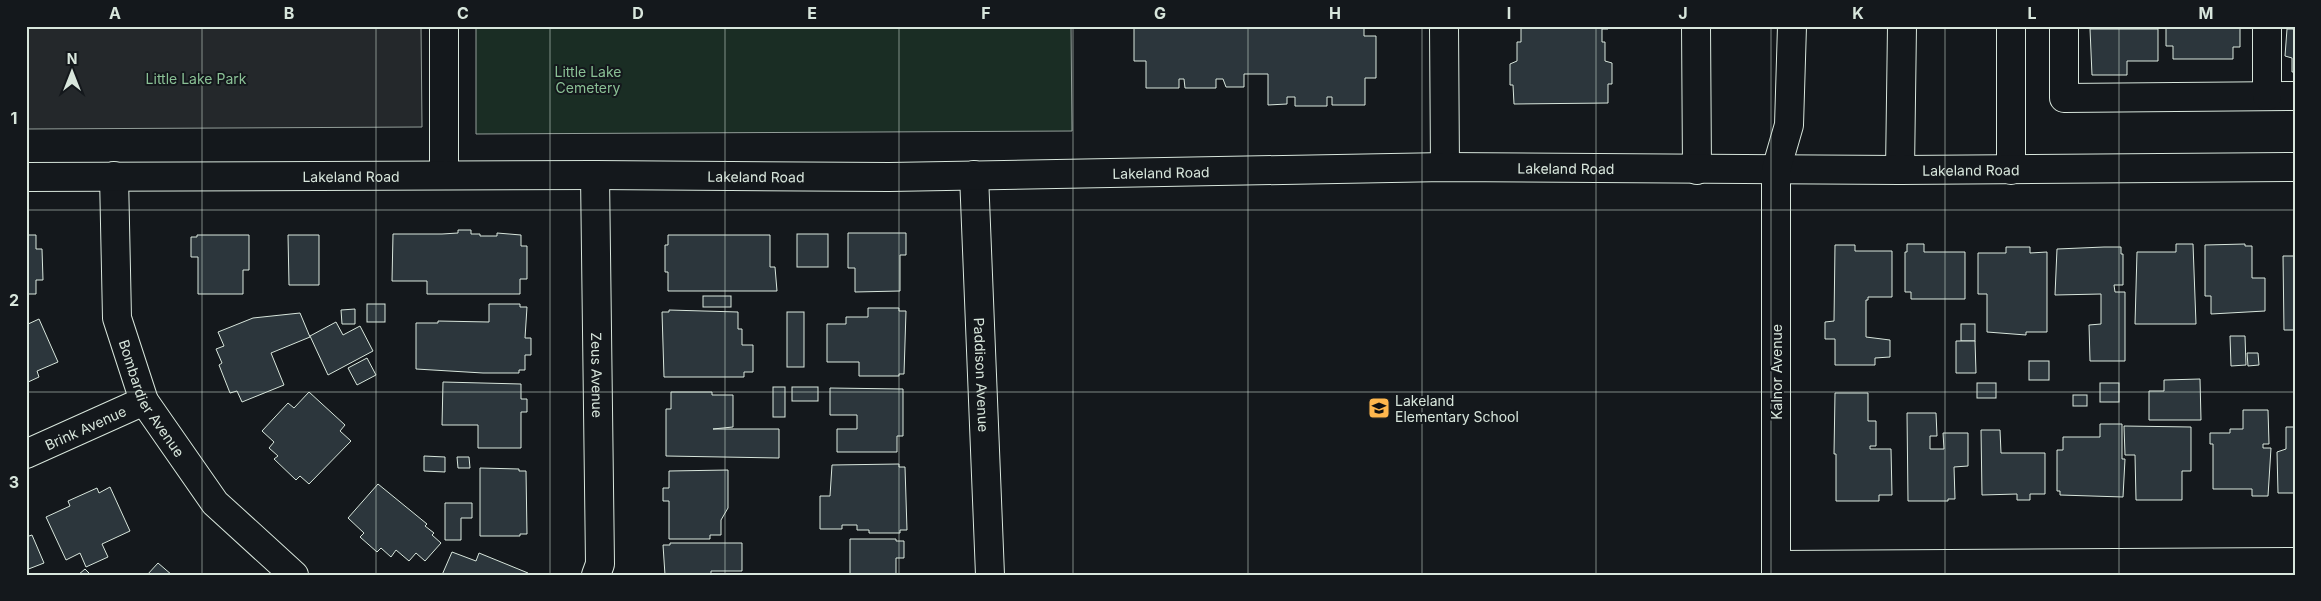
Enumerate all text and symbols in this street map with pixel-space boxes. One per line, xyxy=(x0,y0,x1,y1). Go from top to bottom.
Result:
text: A xyxy=(109,3,121,23)
text: B xyxy=(284,3,294,23)
text: C xyxy=(457,3,469,23)
text: D xyxy=(632,3,644,23)
text: E xyxy=(807,3,817,23)
text: F xyxy=(981,3,991,23)
text: G xyxy=(1154,3,1166,23)
text: H xyxy=(1329,3,1341,23)
text: I xyxy=(1507,3,1511,23)
text: J xyxy=(1678,3,1688,23)
text: K xyxy=(1852,3,1864,23)
text: L xyxy=(2027,3,2037,23)
text: M xyxy=(2199,3,2213,23)
north arrow xyxy=(48,48,98,98)
text: N xyxy=(67,50,77,67)
park label: Little Lake Cemetery xyxy=(555,63,621,96)
park label: Little Lake Park xyxy=(146,70,247,87)
text: 1 xyxy=(11,108,17,128)
street label: Lakeland Road xyxy=(1517,159,1615,177)
street label: Lakeland Road xyxy=(1922,161,2020,178)
street label: Lakeland Road xyxy=(1112,163,1210,181)
street label: Lakeland Road xyxy=(302,167,400,185)
street label: Lakeland Road xyxy=(707,167,805,185)
text: 2 xyxy=(9,290,19,310)
street label: Paddison Avenue xyxy=(971,317,993,432)
street label: Kalnor Avenue xyxy=(1768,324,1785,420)
street label: Zeus Avenue xyxy=(589,332,607,418)
street label: Bombardier Avenue xyxy=(116,337,189,460)
place label: Lakeland Elementary School xyxy=(1395,392,1519,425)
school or university icon: Lakeland Elementary School xyxy=(1367,396,1391,420)
street label: Brink Avenue xyxy=(42,402,129,453)
text: 3 xyxy=(9,472,19,492)

